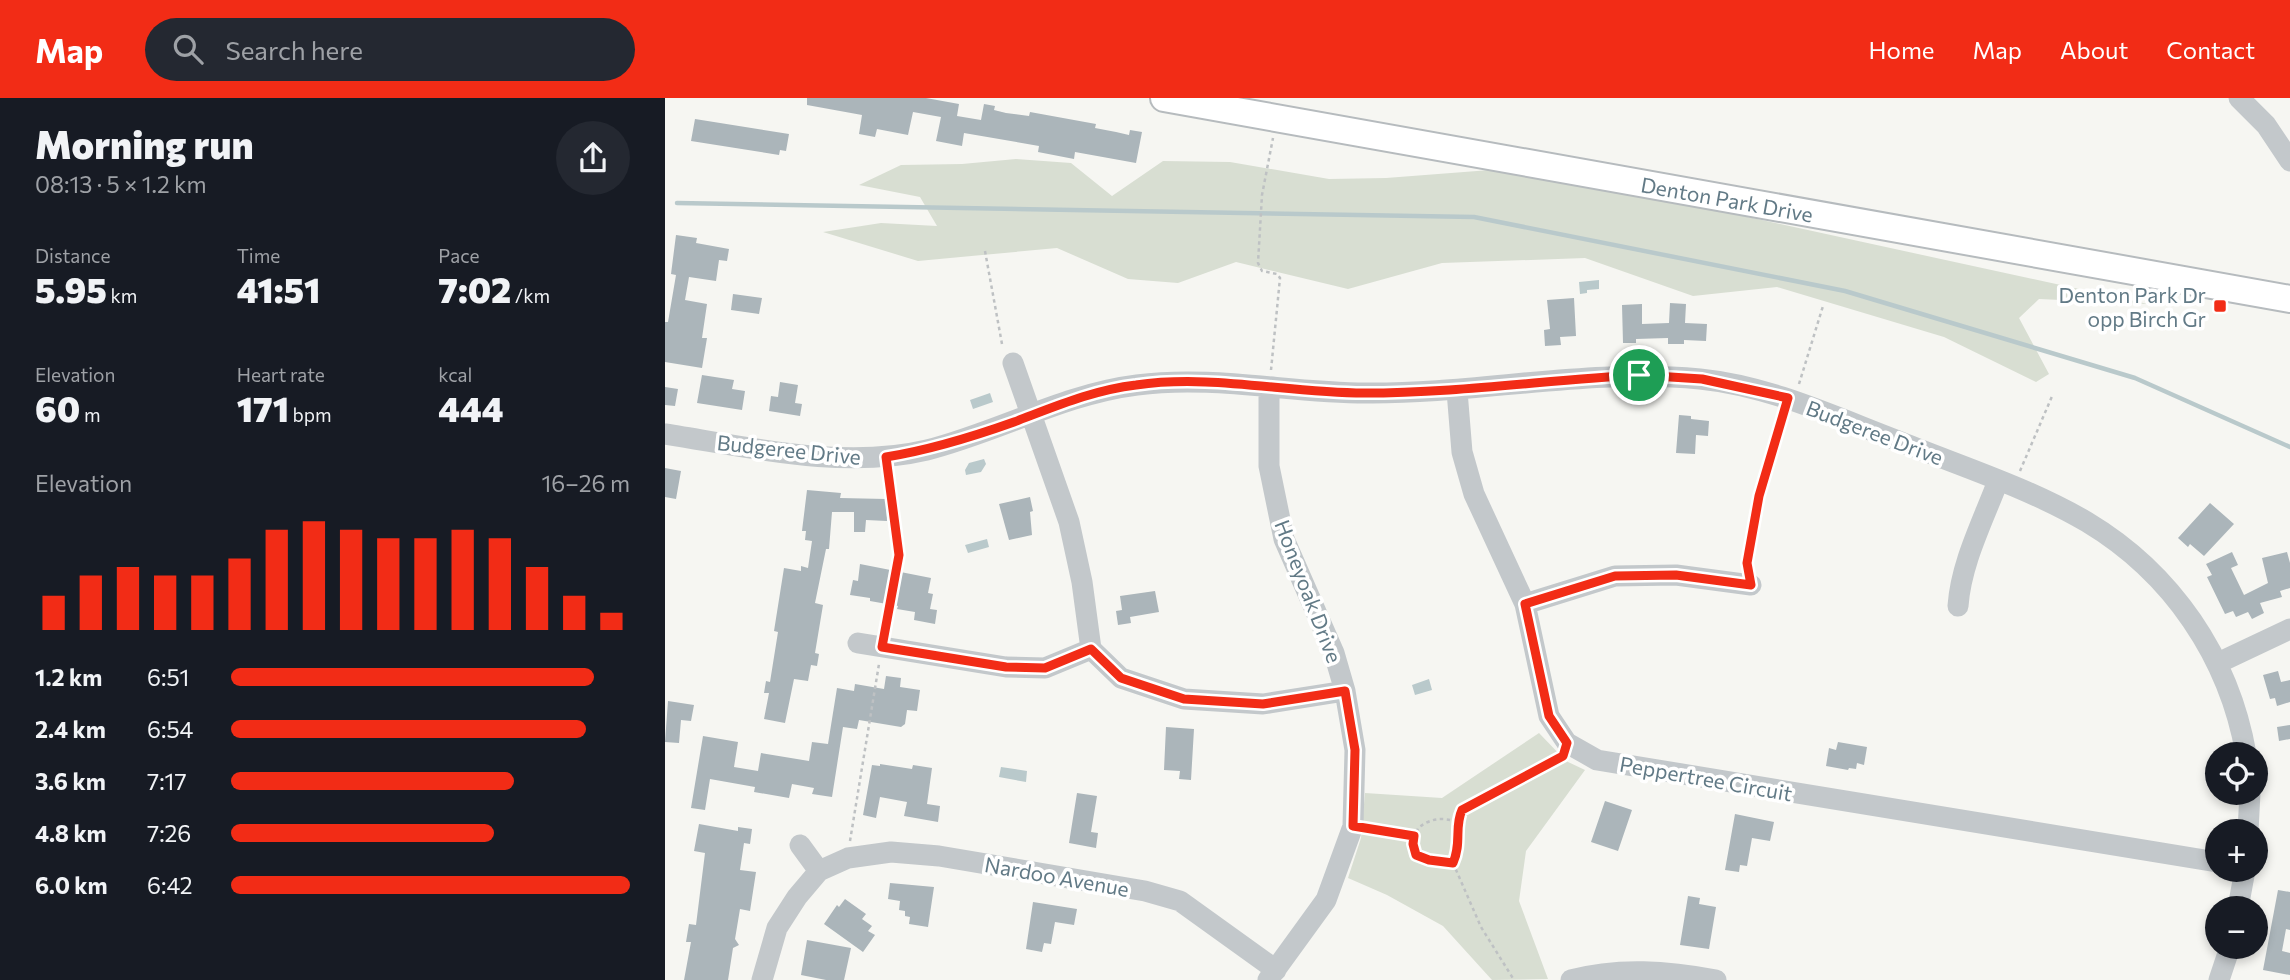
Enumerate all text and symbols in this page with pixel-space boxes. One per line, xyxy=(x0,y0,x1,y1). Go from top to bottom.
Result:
search box xyxy=(145,18,635,81)
text: Map xyxy=(35,29,103,70)
icon: search xyxy=(169,30,207,68)
text: Search here xyxy=(225,34,363,65)
text: Home xyxy=(1869,35,1935,64)
text: Map xyxy=(1973,35,2022,64)
text: About xyxy=(2060,35,2128,64)
text: Contact xyxy=(2166,35,2255,64)
text: Morning run xyxy=(35,120,254,167)
button: share xyxy=(556,121,630,195)
text: 08:13 · 5 × 1.2 km xyxy=(35,170,207,198)
street label: Denton Park Drive xyxy=(1639,171,1815,226)
text: Distance xyxy=(35,244,111,267)
text: Time xyxy=(237,244,280,267)
text: Pace xyxy=(438,244,480,267)
text: 5.95 xyxy=(35,267,107,310)
text: 41:51 xyxy=(237,267,320,310)
text: 7:02 xyxy=(438,267,511,310)
place label: Denton Park Dr opp Birch Gr xyxy=(2059,282,2206,331)
text: km xyxy=(107,284,137,307)
text: /km xyxy=(511,284,550,307)
marker: Denton Park Dr opp Birch Gr xyxy=(2212,298,2228,314)
pin xyxy=(1609,345,1669,405)
icon: arrive xyxy=(1620,356,1658,394)
text: Elevation xyxy=(35,363,115,386)
text: Heart rate xyxy=(237,363,325,386)
text: kcal xyxy=(438,363,472,386)
text: 60 xyxy=(35,386,80,429)
text: 171 xyxy=(237,386,289,429)
text: 444 xyxy=(438,386,504,429)
street label: Budgeree Drive xyxy=(1803,394,1947,470)
text: m xyxy=(80,403,101,426)
text: bpm xyxy=(289,403,332,426)
street label: Budgeree Drive xyxy=(716,429,862,469)
text: Elevation xyxy=(35,469,132,497)
text: 16–26 m xyxy=(542,469,630,497)
street label: Honeyoak Drive xyxy=(1270,516,1348,666)
text: 1.2 km xyxy=(35,663,102,691)
text: 6:51 xyxy=(147,663,189,691)
text: 2.4 km xyxy=(35,715,106,743)
text: 6:54 xyxy=(147,715,193,743)
map controls xyxy=(2205,742,2268,959)
button: locate xyxy=(2205,742,2268,805)
street label: Peppertree Circuit xyxy=(1618,750,1794,806)
text: 3.6 km xyxy=(35,767,106,795)
text: 7:17 xyxy=(147,767,187,795)
text: 4.8 km xyxy=(35,819,107,847)
text: 7:26 xyxy=(147,819,191,847)
button: + xyxy=(2205,819,2268,882)
street label: Nardoo Avenue xyxy=(983,851,1131,901)
text: 6.0 km xyxy=(35,871,108,899)
text: 6:42 xyxy=(147,871,193,899)
button: − xyxy=(2205,896,2268,959)

